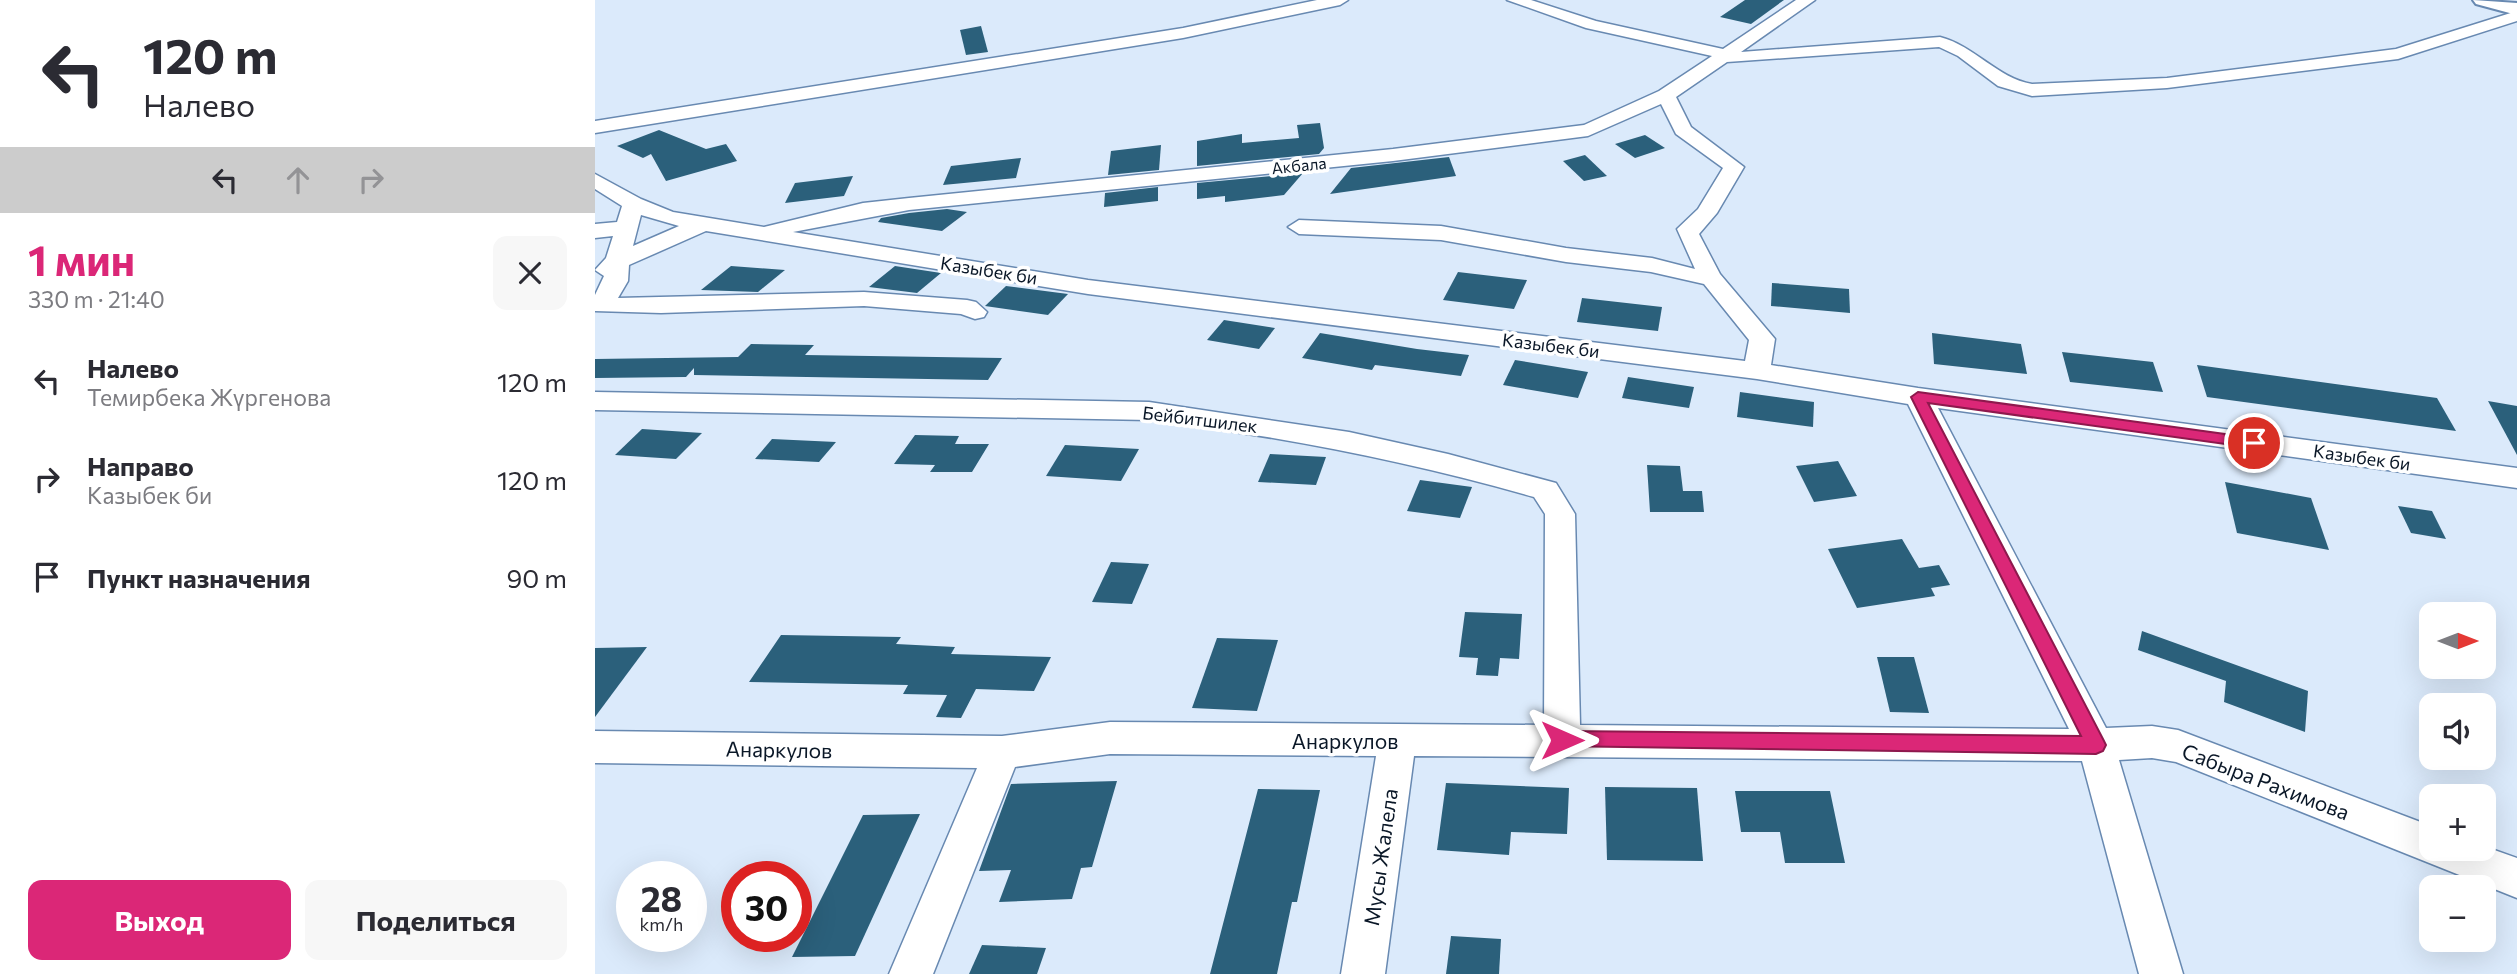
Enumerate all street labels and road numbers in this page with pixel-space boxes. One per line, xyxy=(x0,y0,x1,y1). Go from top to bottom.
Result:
street label: Акбала xyxy=(1271,153,1327,177)
street label: Казыбек би xyxy=(939,251,1039,289)
street label: Казыбек би xyxy=(1501,328,1601,362)
street label: Бейбитшилек xyxy=(1141,401,1259,437)
street label: Казыбек би xyxy=(2312,439,2412,475)
street label: Анаркулов xyxy=(1292,728,1398,753)
street label: Анаркулов xyxy=(725,736,833,762)
street label: Сабыра Рахимова xyxy=(2179,738,2353,824)
street label: Мусы Жалела xyxy=(1358,787,1402,927)

